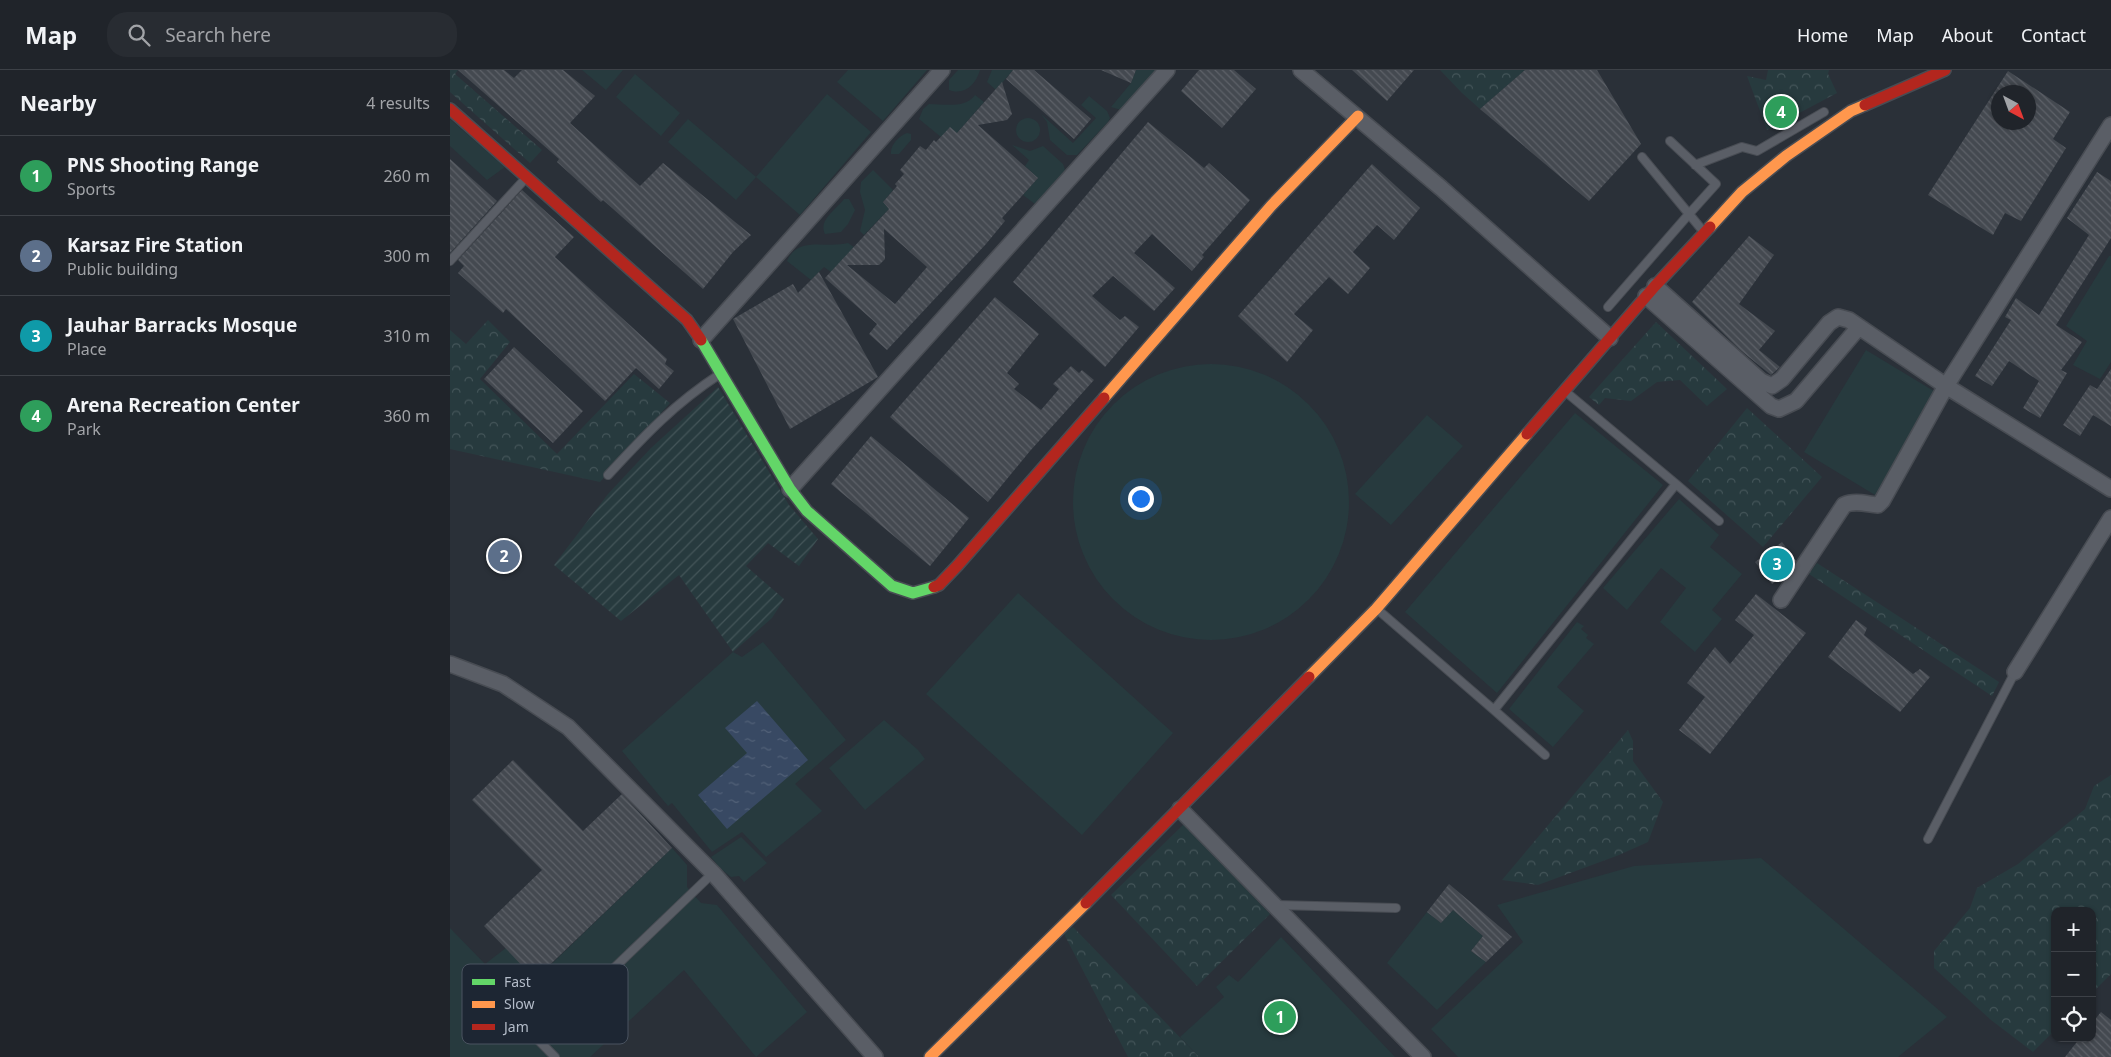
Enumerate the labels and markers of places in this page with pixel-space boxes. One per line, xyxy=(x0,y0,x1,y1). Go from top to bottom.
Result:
pin: 4 xyxy=(1765,93,1797,131)
pin: 2 xyxy=(488,537,520,575)
pin: 3 xyxy=(1761,545,1793,583)
pin: 1 xyxy=(1264,998,1296,1036)

